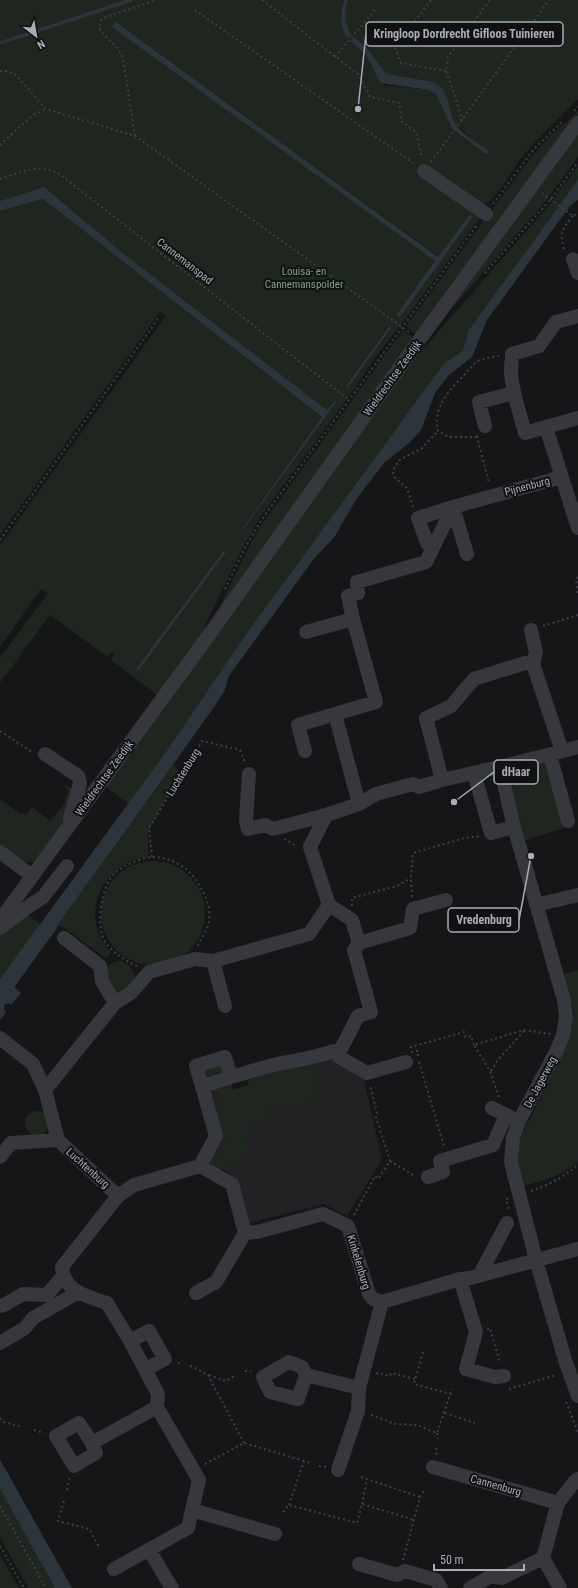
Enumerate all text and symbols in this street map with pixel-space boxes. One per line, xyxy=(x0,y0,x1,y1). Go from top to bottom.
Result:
north arrow xyxy=(16,16,56,56)
callout: Kringloop Dordrecht Gifloos Tuinieren xyxy=(366,22,563,46)
text: Kringloop Dordrecht Gifloos Tuinieren xyxy=(374,27,555,41)
text: N xyxy=(34,37,47,52)
street label: Cannemanspad xyxy=(154,236,215,287)
park label: Louisa- en Cannemanspolder xyxy=(265,265,344,291)
street label: Wieldrechtse Zeedijk xyxy=(361,338,424,419)
street label: Pijnenburg xyxy=(503,474,551,499)
street label: Wieldrechtse Zeedijk xyxy=(73,738,136,819)
street label: Luchtenburg xyxy=(164,746,203,799)
callout: dHaar xyxy=(494,760,538,784)
text: dHaar xyxy=(502,765,530,779)
callout: Vredenburg xyxy=(448,908,519,932)
text: Vredenburg xyxy=(456,913,512,927)
street label: De Jagerweg xyxy=(521,1054,559,1110)
street label: Luchtenburg xyxy=(63,1146,112,1191)
street label: Kinkelenburg xyxy=(344,1233,373,1291)
street label: Cannenburg xyxy=(469,1472,523,1499)
scale bar xyxy=(434,1546,524,1572)
text: 50 m xyxy=(440,1553,464,1567)

